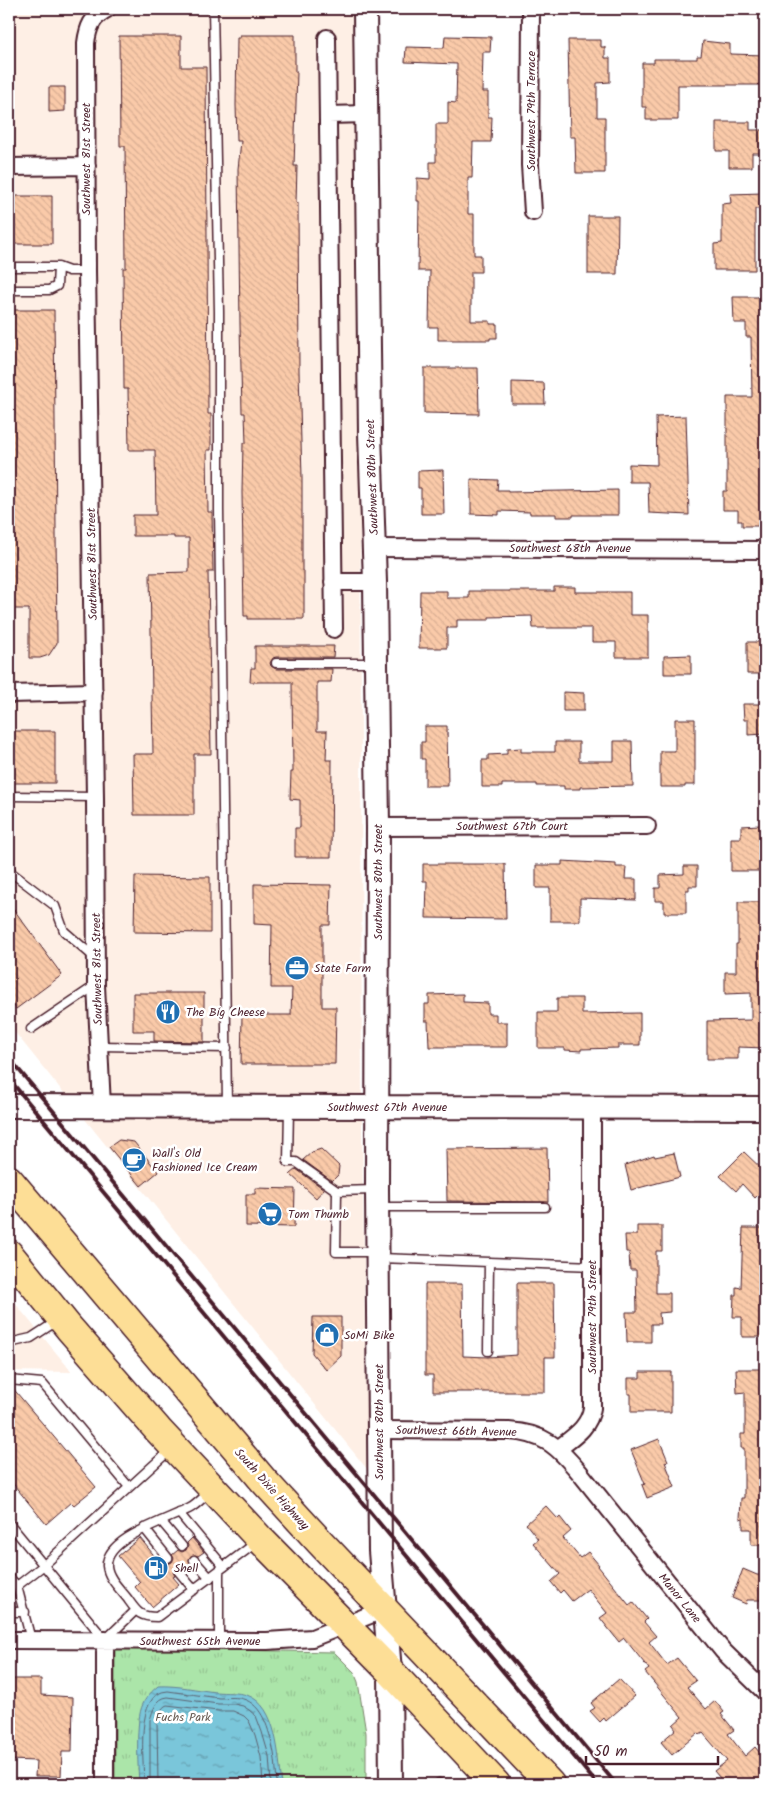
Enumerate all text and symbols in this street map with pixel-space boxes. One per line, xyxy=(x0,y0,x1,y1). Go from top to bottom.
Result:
street label: Southwest 79th Terrace xyxy=(522,50,541,171)
street label: Southwest 81st Street xyxy=(77,102,96,215)
street label: Southwest 80th Street xyxy=(361,418,384,535)
street label: Southwest 81st Street xyxy=(82,507,103,621)
street label: Southwest 68th Avenue xyxy=(509,539,631,558)
street label: Southwest 67th Court xyxy=(456,817,568,836)
street label: Southwest 80th Street xyxy=(369,824,388,940)
street label: Southwest 81st Street xyxy=(87,912,108,1026)
office icon: State Farm xyxy=(284,955,310,981)
place label: State Farm xyxy=(314,959,371,978)
restaurant icon: The Big Cheese xyxy=(155,999,181,1025)
place label: The Big Cheese xyxy=(186,1003,266,1022)
street label: Southwest 67th Avenue xyxy=(327,1098,448,1117)
place label: Wall's Old Fashioned Ice Cream xyxy=(152,1144,258,1177)
cafe icon: Wall's Old Fashioned Ice Cream xyxy=(121,1147,147,1173)
supermarket icon: Tom Thumb xyxy=(257,1201,283,1227)
place label: Tom Thumb xyxy=(288,1205,349,1224)
street label: Southwest 79th Street xyxy=(583,1259,602,1374)
shop icon: SoMi Bike xyxy=(314,1322,340,1348)
place label: SoMi Bike xyxy=(344,1326,395,1345)
street label: Southwest 80th Street xyxy=(370,1364,389,1480)
street label: Southwest 66th Avenue xyxy=(395,1421,517,1442)
street label: South Dixie Highway xyxy=(230,1444,314,1535)
fuel station icon: Shell xyxy=(143,1555,169,1581)
place label: Shell xyxy=(174,1559,198,1578)
street label: Manor Lane xyxy=(653,1569,706,1628)
street label: Southwest 65th Avenue xyxy=(139,1632,261,1651)
park label: Fuchs Park xyxy=(155,1708,211,1727)
scale bar xyxy=(586,1733,719,1765)
text: 50 m xyxy=(594,1740,628,1764)

